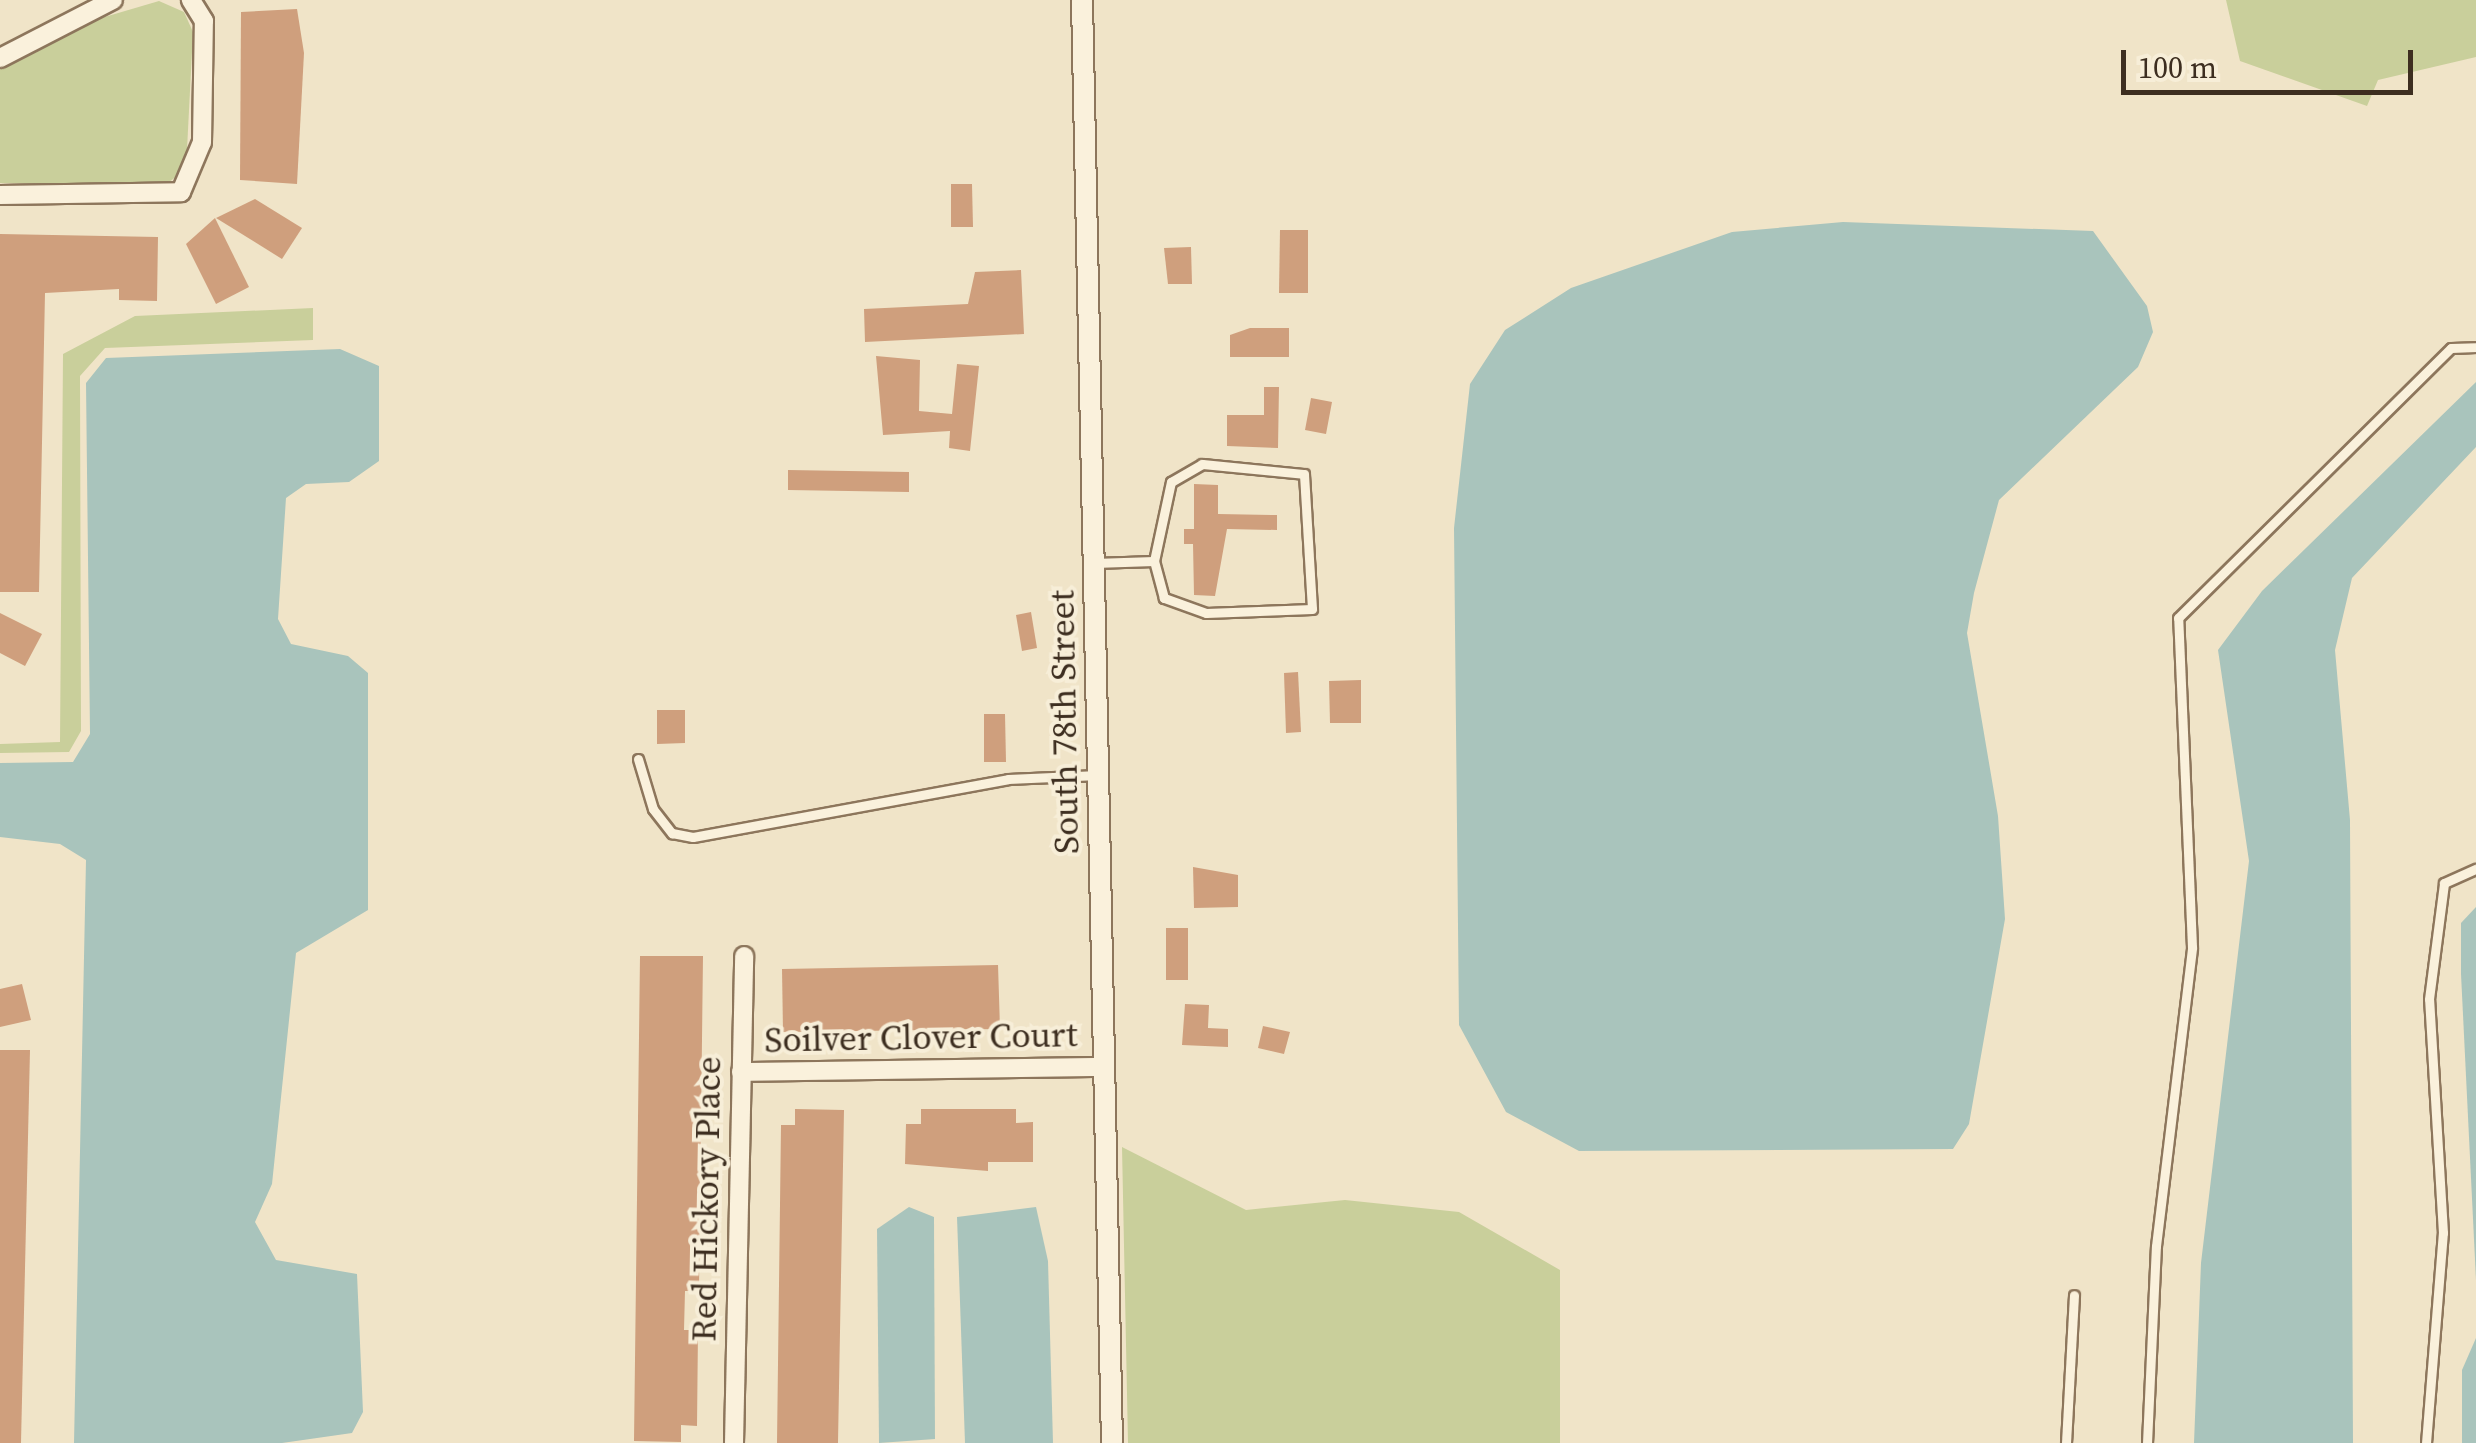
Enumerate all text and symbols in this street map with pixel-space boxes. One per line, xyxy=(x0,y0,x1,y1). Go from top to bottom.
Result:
scale bar xyxy=(2126,30,2418,92)
text: 100 m xyxy=(2138,47,2217,88)
street label: South 78th Street xyxy=(1041,590,1087,854)
street label: Soilver Clover Court xyxy=(764,1013,1078,1061)
street label: Red Hickory Place xyxy=(683,1056,729,1342)

